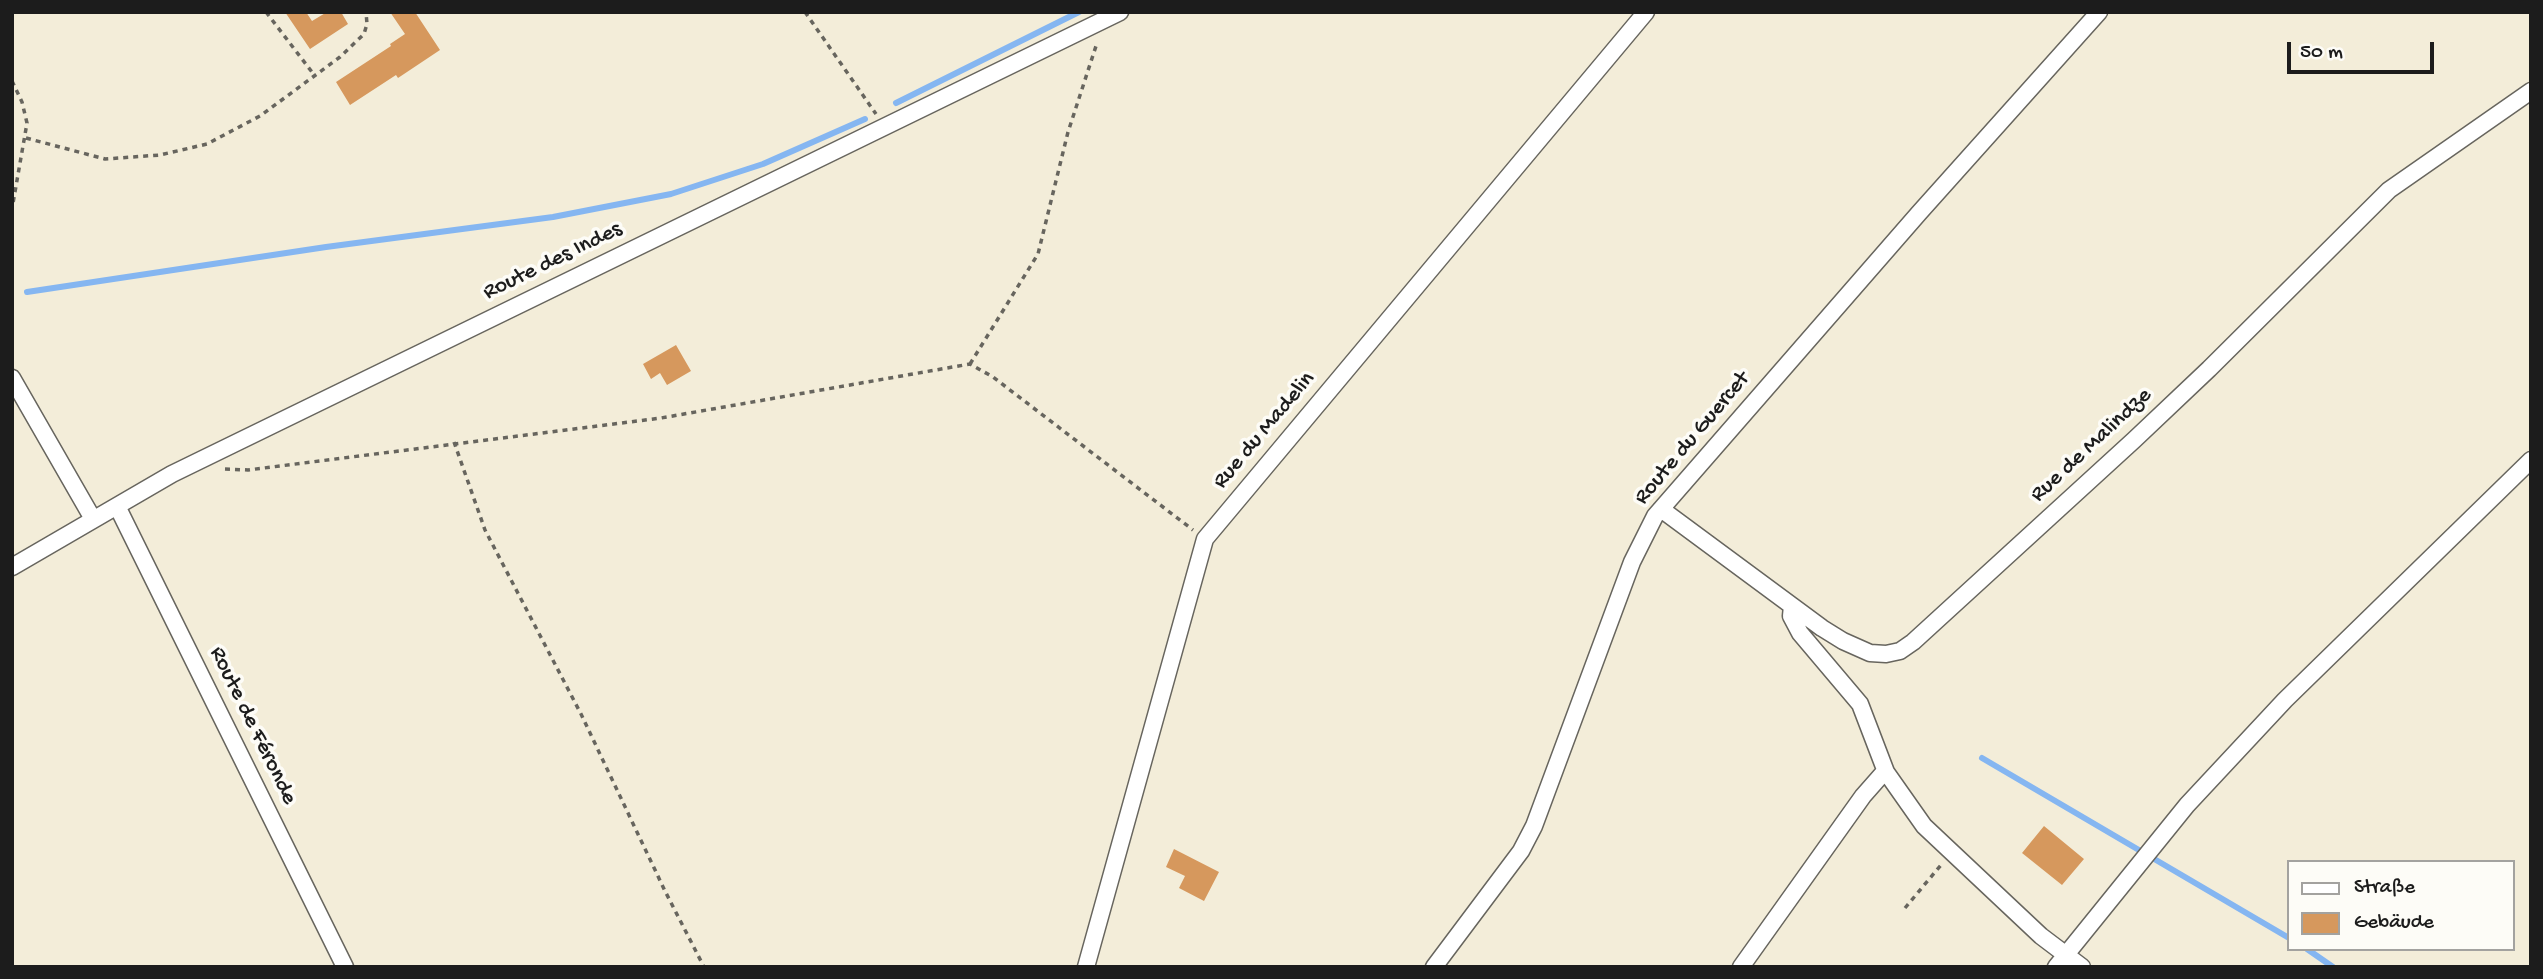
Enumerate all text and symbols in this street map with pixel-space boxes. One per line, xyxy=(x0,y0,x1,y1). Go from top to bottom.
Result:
scale bar xyxy=(2291,28,2438,72)
text: 50 m xyxy=(2300,41,2343,66)
street label: Route des Indes xyxy=(479,216,627,308)
street label: Rue du Madelin xyxy=(1208,367,1322,495)
street label: Route du Guercet xyxy=(1629,367,1757,511)
street label: Rue de Malindze xyxy=(2025,383,2159,509)
street label: Route de Féronde xyxy=(202,643,302,809)
legend xyxy=(2288,860,2515,951)
text: Straße xyxy=(2354,876,2415,901)
text: Gebäude xyxy=(2354,911,2434,936)

